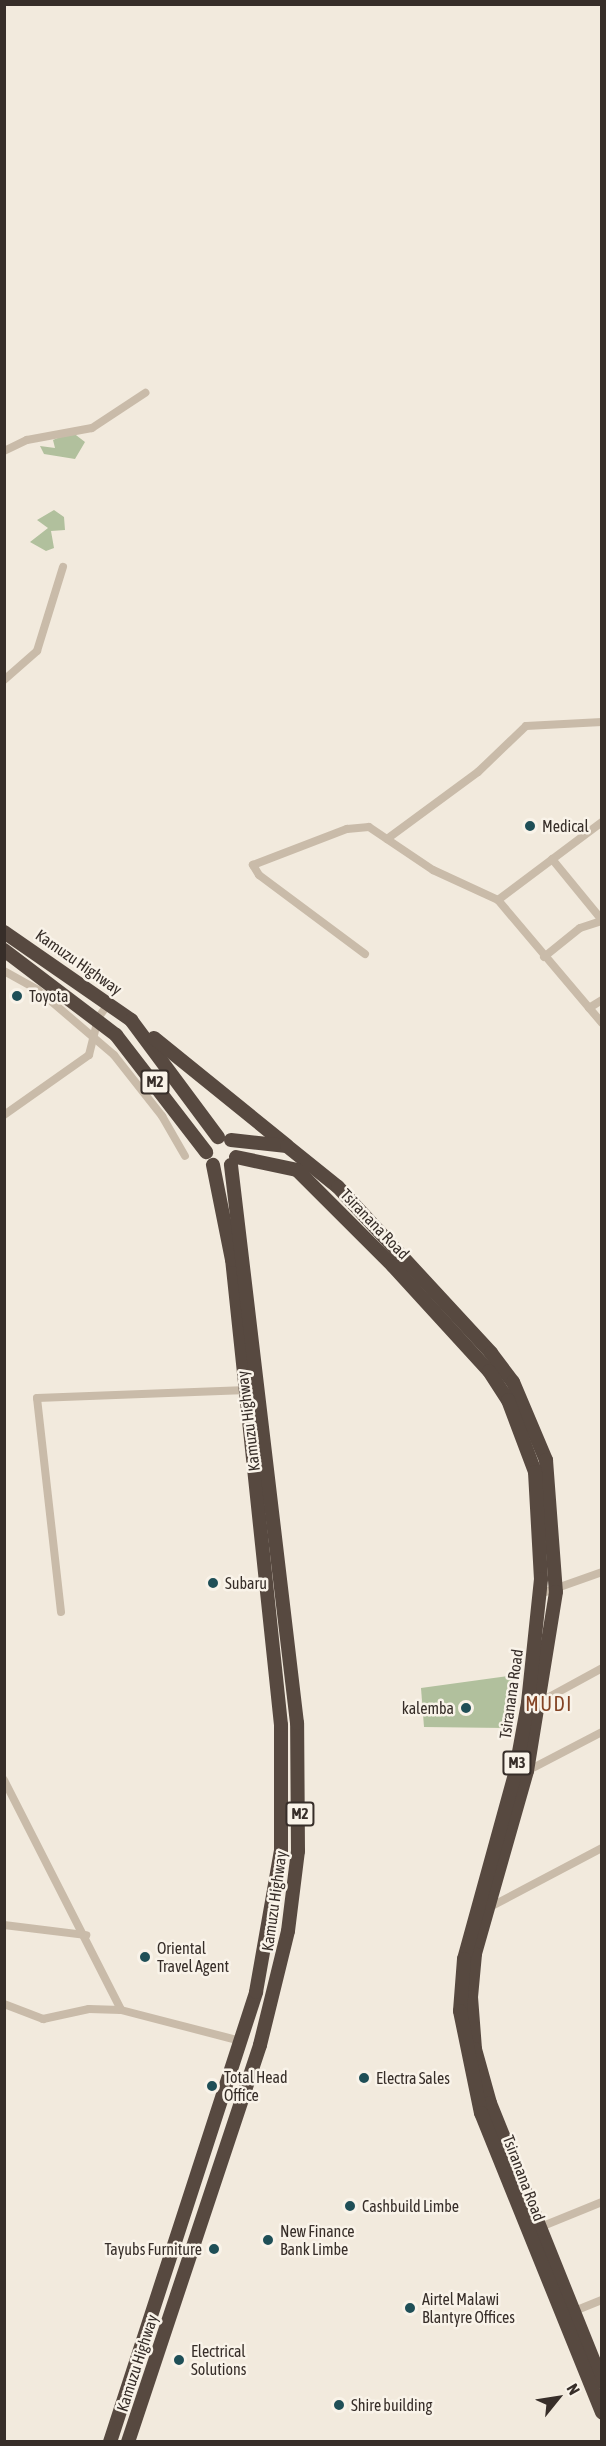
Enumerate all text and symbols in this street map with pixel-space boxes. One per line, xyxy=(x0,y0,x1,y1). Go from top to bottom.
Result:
place label: Medical xyxy=(542,816,589,836)
marker: Medical xyxy=(523,819,537,833)
street label: Kamuzu Highway xyxy=(32,925,126,999)
place label: Toyota xyxy=(29,986,68,1006)
marker: Toyota xyxy=(10,989,24,1003)
road number: M2 xyxy=(140,1070,170,1094)
street label: Tsiranana Road xyxy=(337,1185,413,1263)
street label: Kamuzu Highway xyxy=(232,1370,264,1472)
place label: Subaru xyxy=(225,1573,267,1593)
marker: Subaru xyxy=(206,1576,220,1590)
street label: Tsiranana Road xyxy=(495,1648,527,1740)
district label: MUDI xyxy=(525,1691,573,1715)
place label: kalemba xyxy=(402,1698,454,1718)
marker: kalemba xyxy=(459,1701,473,1715)
road number: M3 xyxy=(502,1751,532,1775)
road number: M2 xyxy=(285,1802,315,1826)
street label: Kamuzu Highway xyxy=(257,1850,291,1952)
place label: Oriental Travel Agent xyxy=(157,1938,229,1976)
marker: Oriental Travel Agent xyxy=(138,1950,152,1964)
place label: Total Head Office xyxy=(224,2067,288,2105)
place label: Electra Sales xyxy=(376,2068,450,2088)
marker: Electra Sales xyxy=(357,2071,371,2085)
marker: Total Head Office xyxy=(205,2079,219,2093)
street label: Tsiranana Road xyxy=(499,2132,549,2224)
place label: Cashbuild Limbe xyxy=(362,2196,459,2216)
marker: Cashbuild Limbe xyxy=(343,2199,357,2213)
place label: New Finance Bank Limbe xyxy=(280,2221,355,2259)
marker: New Finance Bank Limbe xyxy=(261,2233,275,2247)
place label: Tayubs Furniture xyxy=(104,2239,202,2259)
marker: Tayubs Furniture xyxy=(207,2242,221,2256)
place label: Airtel Malawi Blantyre Offices xyxy=(422,2289,515,2327)
marker: Airtel Malawi Blantyre Offices xyxy=(403,2301,417,2315)
street label: Kamuzu Highway xyxy=(112,2312,162,2414)
place label: Electrical Solutions xyxy=(191,2341,246,2379)
marker: Electrical Solutions xyxy=(172,2353,186,2367)
north arrow xyxy=(528,2368,588,2428)
text: N xyxy=(563,2380,584,2398)
place label: Shire building xyxy=(351,2395,432,2415)
marker: Shire building xyxy=(332,2398,346,2412)

